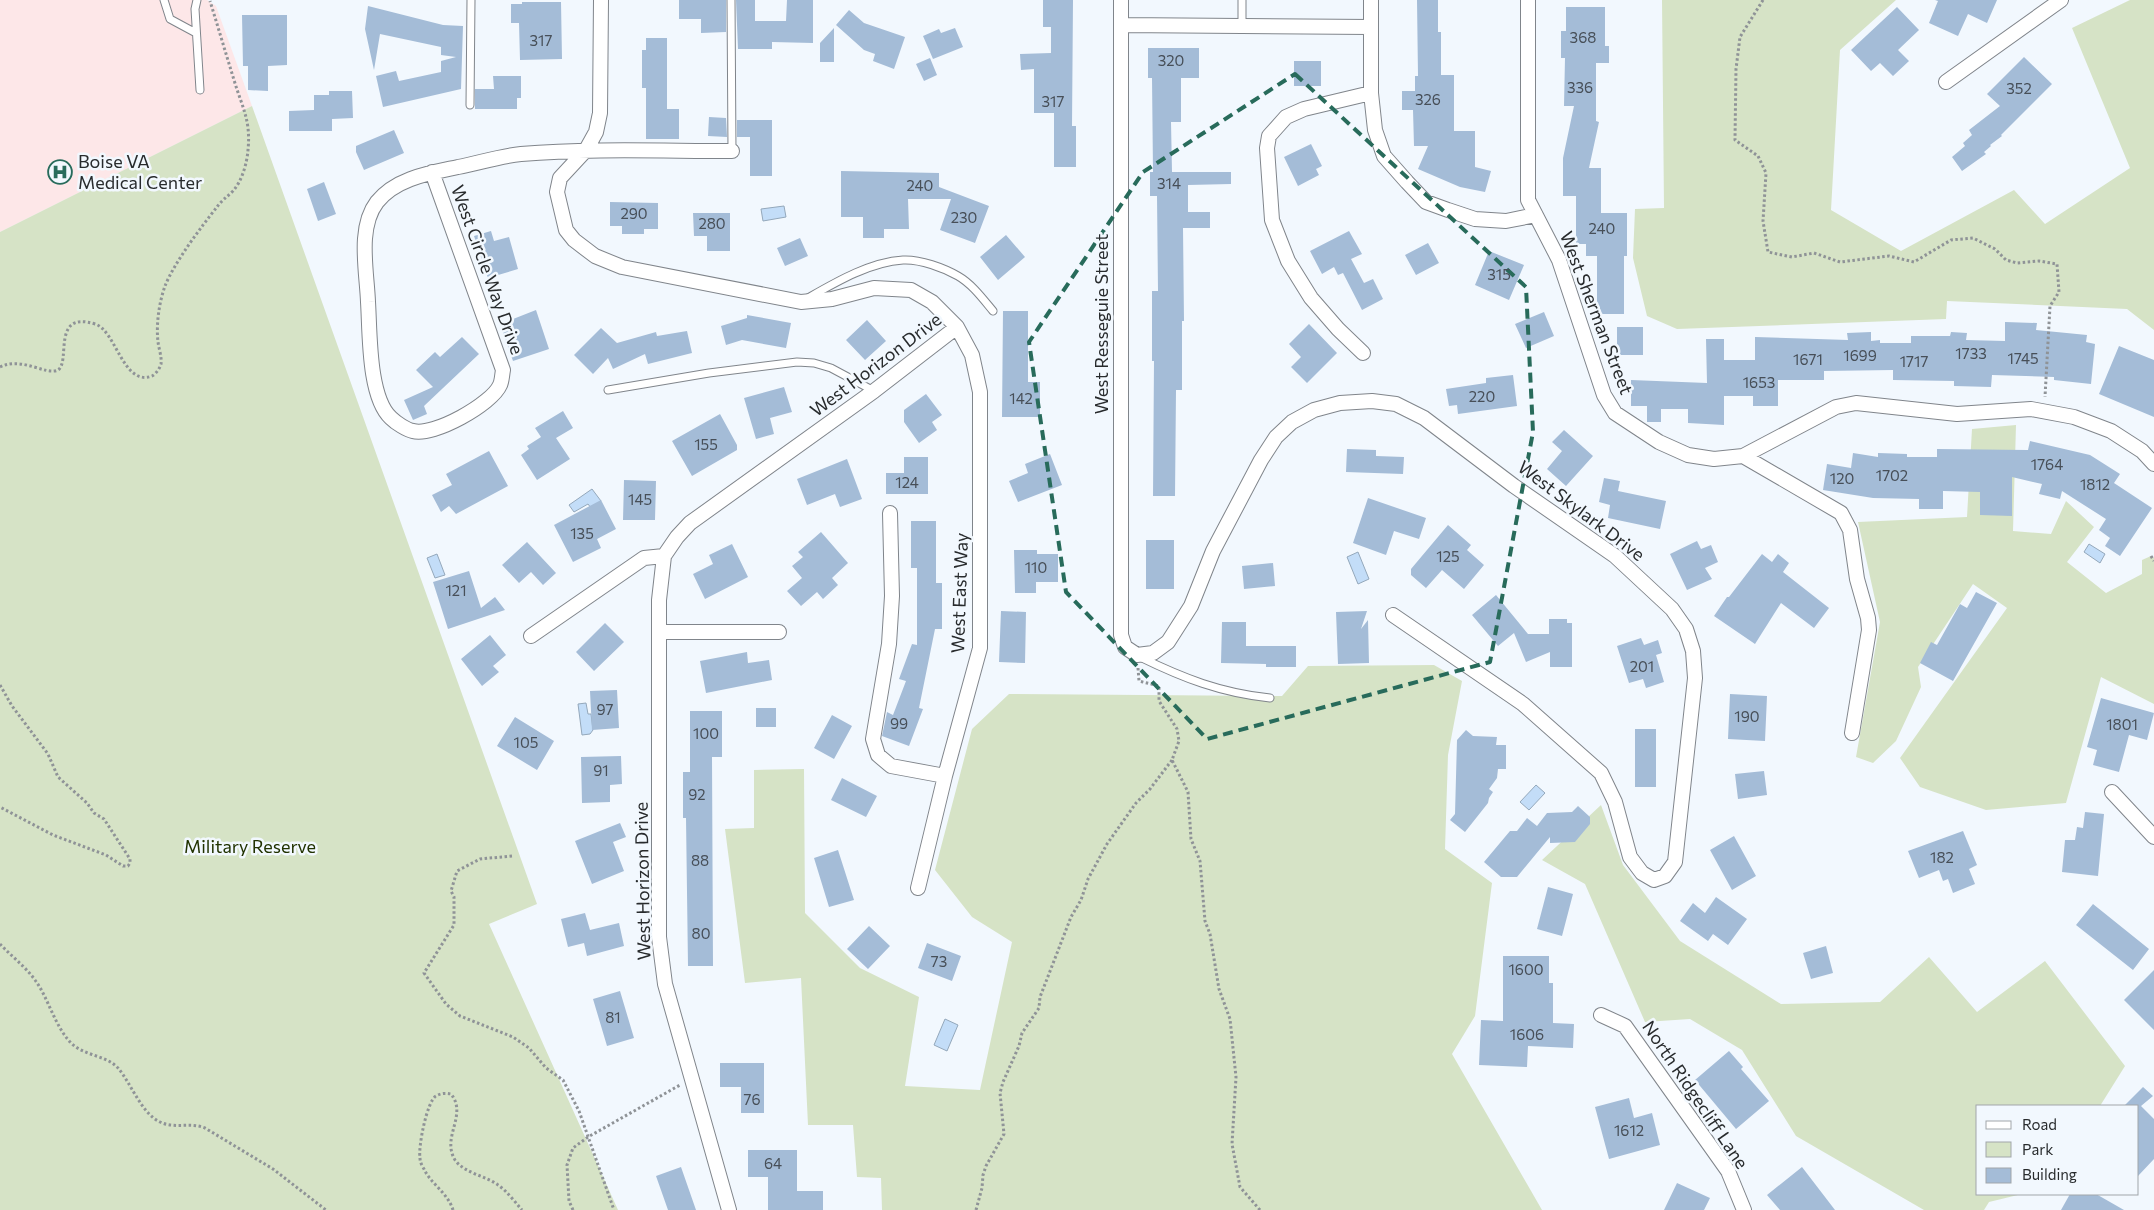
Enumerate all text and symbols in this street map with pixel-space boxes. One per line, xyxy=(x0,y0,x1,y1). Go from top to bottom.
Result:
house number: 368 xyxy=(1570,28,1596,46)
house number: 317 xyxy=(530,31,553,49)
house number: 320 xyxy=(1158,51,1184,69)
house number: 336 xyxy=(1567,78,1593,96)
house number: 352 xyxy=(2006,79,2032,97)
house number: 326 xyxy=(1415,90,1441,108)
house number: 317 xyxy=(1042,92,1065,110)
place label: Boise VA Medical Center xyxy=(78,150,202,193)
hospital icon: Boise VA Medical Center xyxy=(47,159,73,185)
house number: 314 xyxy=(1157,174,1181,192)
house number: 240 xyxy=(907,176,933,194)
street label: West Circle Way Drive xyxy=(447,182,529,357)
house number: 290 xyxy=(620,204,648,222)
house number: 230 xyxy=(951,208,977,226)
house number: 280 xyxy=(698,214,726,232)
house number: 240 xyxy=(1589,219,1615,237)
street label: West Sherman Street xyxy=(1556,228,1638,397)
street label: West Resseguie Street xyxy=(1090,234,1112,414)
house number: 315 xyxy=(1487,265,1511,283)
street label: West Horizon Drive xyxy=(805,308,945,421)
house number: 1733 xyxy=(1955,344,1987,362)
house number: 1699 xyxy=(1843,346,1877,364)
house number: 1745 xyxy=(2007,349,2039,367)
house number: 1671 xyxy=(1793,350,1823,368)
house number: 1717 xyxy=(1900,352,1928,370)
house number: 1653 xyxy=(1743,373,1775,391)
house number: 220 xyxy=(1469,387,1495,405)
house number: 142 xyxy=(1009,389,1033,407)
house number: 155 xyxy=(694,435,718,453)
street label: West Skylark Drive xyxy=(1514,455,1649,565)
house number: 1764 xyxy=(2031,455,2063,473)
house number: 1702 xyxy=(1876,466,1908,484)
house number: 120 xyxy=(1830,469,1854,487)
house number: 124 xyxy=(895,473,919,491)
house number: 1812 xyxy=(2080,475,2110,493)
house number: 145 xyxy=(628,490,652,508)
house number: 135 xyxy=(570,524,594,542)
street label: West East Way xyxy=(946,532,972,654)
house number: 125 xyxy=(1436,547,1460,565)
house number: 110 xyxy=(1025,558,1047,576)
house number: 121 xyxy=(445,581,467,599)
house number: 201 xyxy=(1630,657,1654,675)
house number: 97 xyxy=(597,700,614,718)
house number: 190 xyxy=(1734,707,1760,725)
house number: 99 xyxy=(890,714,908,732)
house number: 1801 xyxy=(2106,715,2138,733)
house number: 100 xyxy=(693,724,719,742)
house number: 105 xyxy=(514,733,538,751)
house number: 91 xyxy=(593,761,609,779)
house number: 92 xyxy=(688,785,706,803)
street label: West Horizon Drive xyxy=(630,802,654,960)
park label: Military Reserve xyxy=(184,835,316,857)
house number: 182 xyxy=(1930,848,1954,866)
house number: 88 xyxy=(691,851,709,869)
house number: 80 xyxy=(692,924,710,942)
house number: 73 xyxy=(931,952,947,970)
house number: 1600 xyxy=(1508,960,1544,978)
house number: 81 xyxy=(605,1008,621,1026)
street label: North Ridgecliff Lane xyxy=(1638,1016,1754,1173)
house number: 1606 xyxy=(1510,1025,1544,1043)
house number: 76 xyxy=(744,1090,760,1108)
legend xyxy=(1976,1105,2139,1195)
text: Road xyxy=(2022,1115,2057,1133)
house number: 1612 xyxy=(1614,1121,1644,1139)
text: Park xyxy=(2022,1140,2053,1158)
house number: 64 xyxy=(764,1154,782,1172)
text: Building xyxy=(2022,1165,2077,1183)

